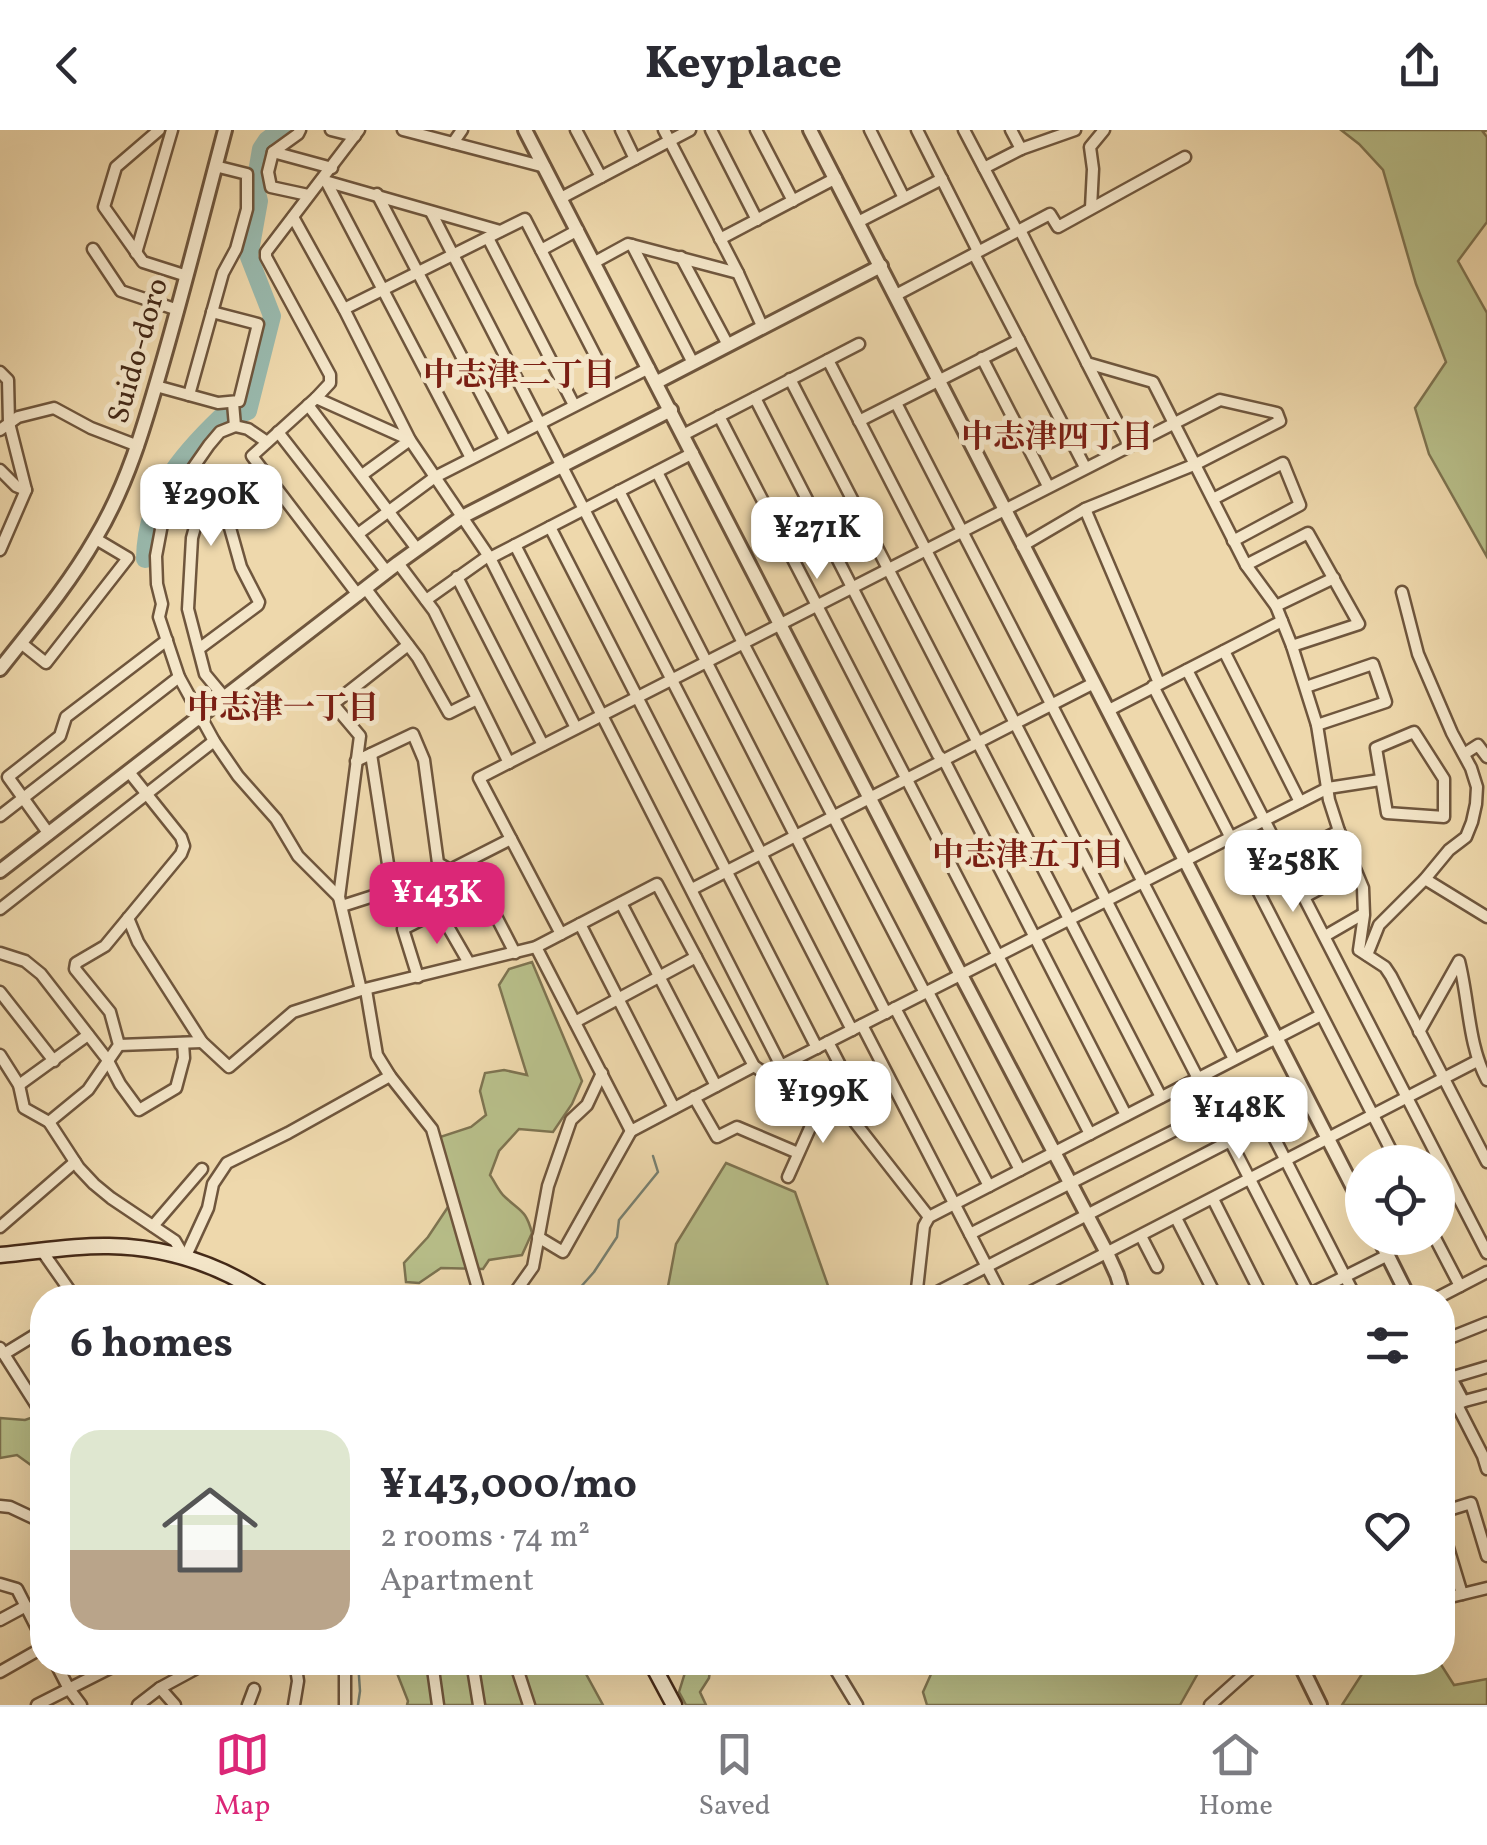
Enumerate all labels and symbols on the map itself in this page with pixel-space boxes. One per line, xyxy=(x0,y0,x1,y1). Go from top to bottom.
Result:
street label: Suido-doro xyxy=(98,273,180,429)
district label: 中志津二丁目 xyxy=(423,355,615,399)
district label: 中志津四丁目 xyxy=(961,417,1153,461)
pin: ¥290K xyxy=(141,464,281,549)
pin: ¥271K xyxy=(747,497,887,582)
district label: 中志津一丁目 xyxy=(187,688,379,732)
pin: ¥258K xyxy=(1223,830,1363,915)
district label: 中志津五丁目 xyxy=(932,835,1124,879)
pin: ¥143K xyxy=(367,862,507,947)
pin: ¥199K xyxy=(753,1061,893,1146)
pin: ¥148K xyxy=(1169,1077,1309,1162)

